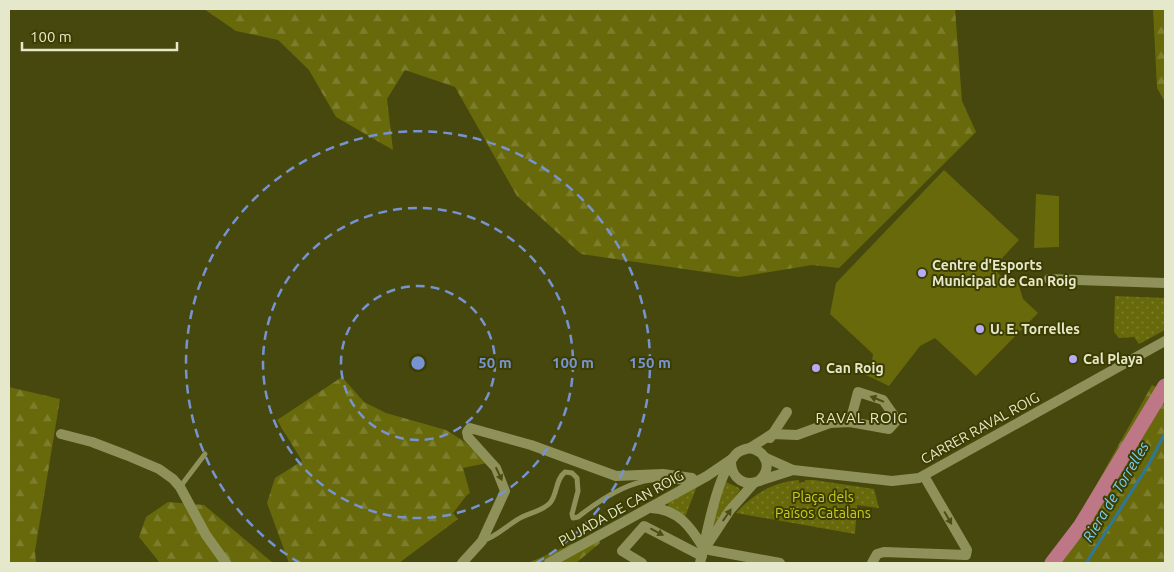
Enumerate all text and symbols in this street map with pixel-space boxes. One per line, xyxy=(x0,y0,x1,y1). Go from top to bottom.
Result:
scale bar xyxy=(22,20,178,52)
text: 100 m xyxy=(30,28,72,45)
place label: Centre d'Esports Municipal de Can Roig xyxy=(932,257,1076,289)
marker: Centre d'Esports Municipal de Can Roig xyxy=(916,267,928,279)
place label: U. E. Torrelles xyxy=(990,321,1080,337)
marker: U. E. Torrelles xyxy=(974,323,986,335)
place label: Cal Playa xyxy=(1083,351,1143,367)
marker: Cal Playa xyxy=(1067,353,1079,365)
centre of rings xyxy=(409,354,427,372)
text: 50 m xyxy=(478,354,512,371)
text: 100 m xyxy=(552,354,594,371)
text: 150 m xyxy=(629,354,671,371)
place label: Can Roig xyxy=(826,360,884,376)
marker: Can Roig xyxy=(810,362,822,374)
street label: CARRER RAVAL ROIG xyxy=(918,389,1042,467)
one-way arrow xyxy=(870,394,884,402)
district label: RAVAL ROIG xyxy=(815,409,909,426)
water label: Riera de Torrelles xyxy=(1079,438,1152,545)
one-way arrow xyxy=(495,467,503,481)
street label: PUJADA DE CAN ROIG xyxy=(556,467,686,549)
park label: Plaça dels Països Catalans xyxy=(775,489,871,521)
one-way arrow xyxy=(722,508,732,521)
one-way arrow xyxy=(944,511,953,525)
one-way arrow xyxy=(650,528,665,536)

